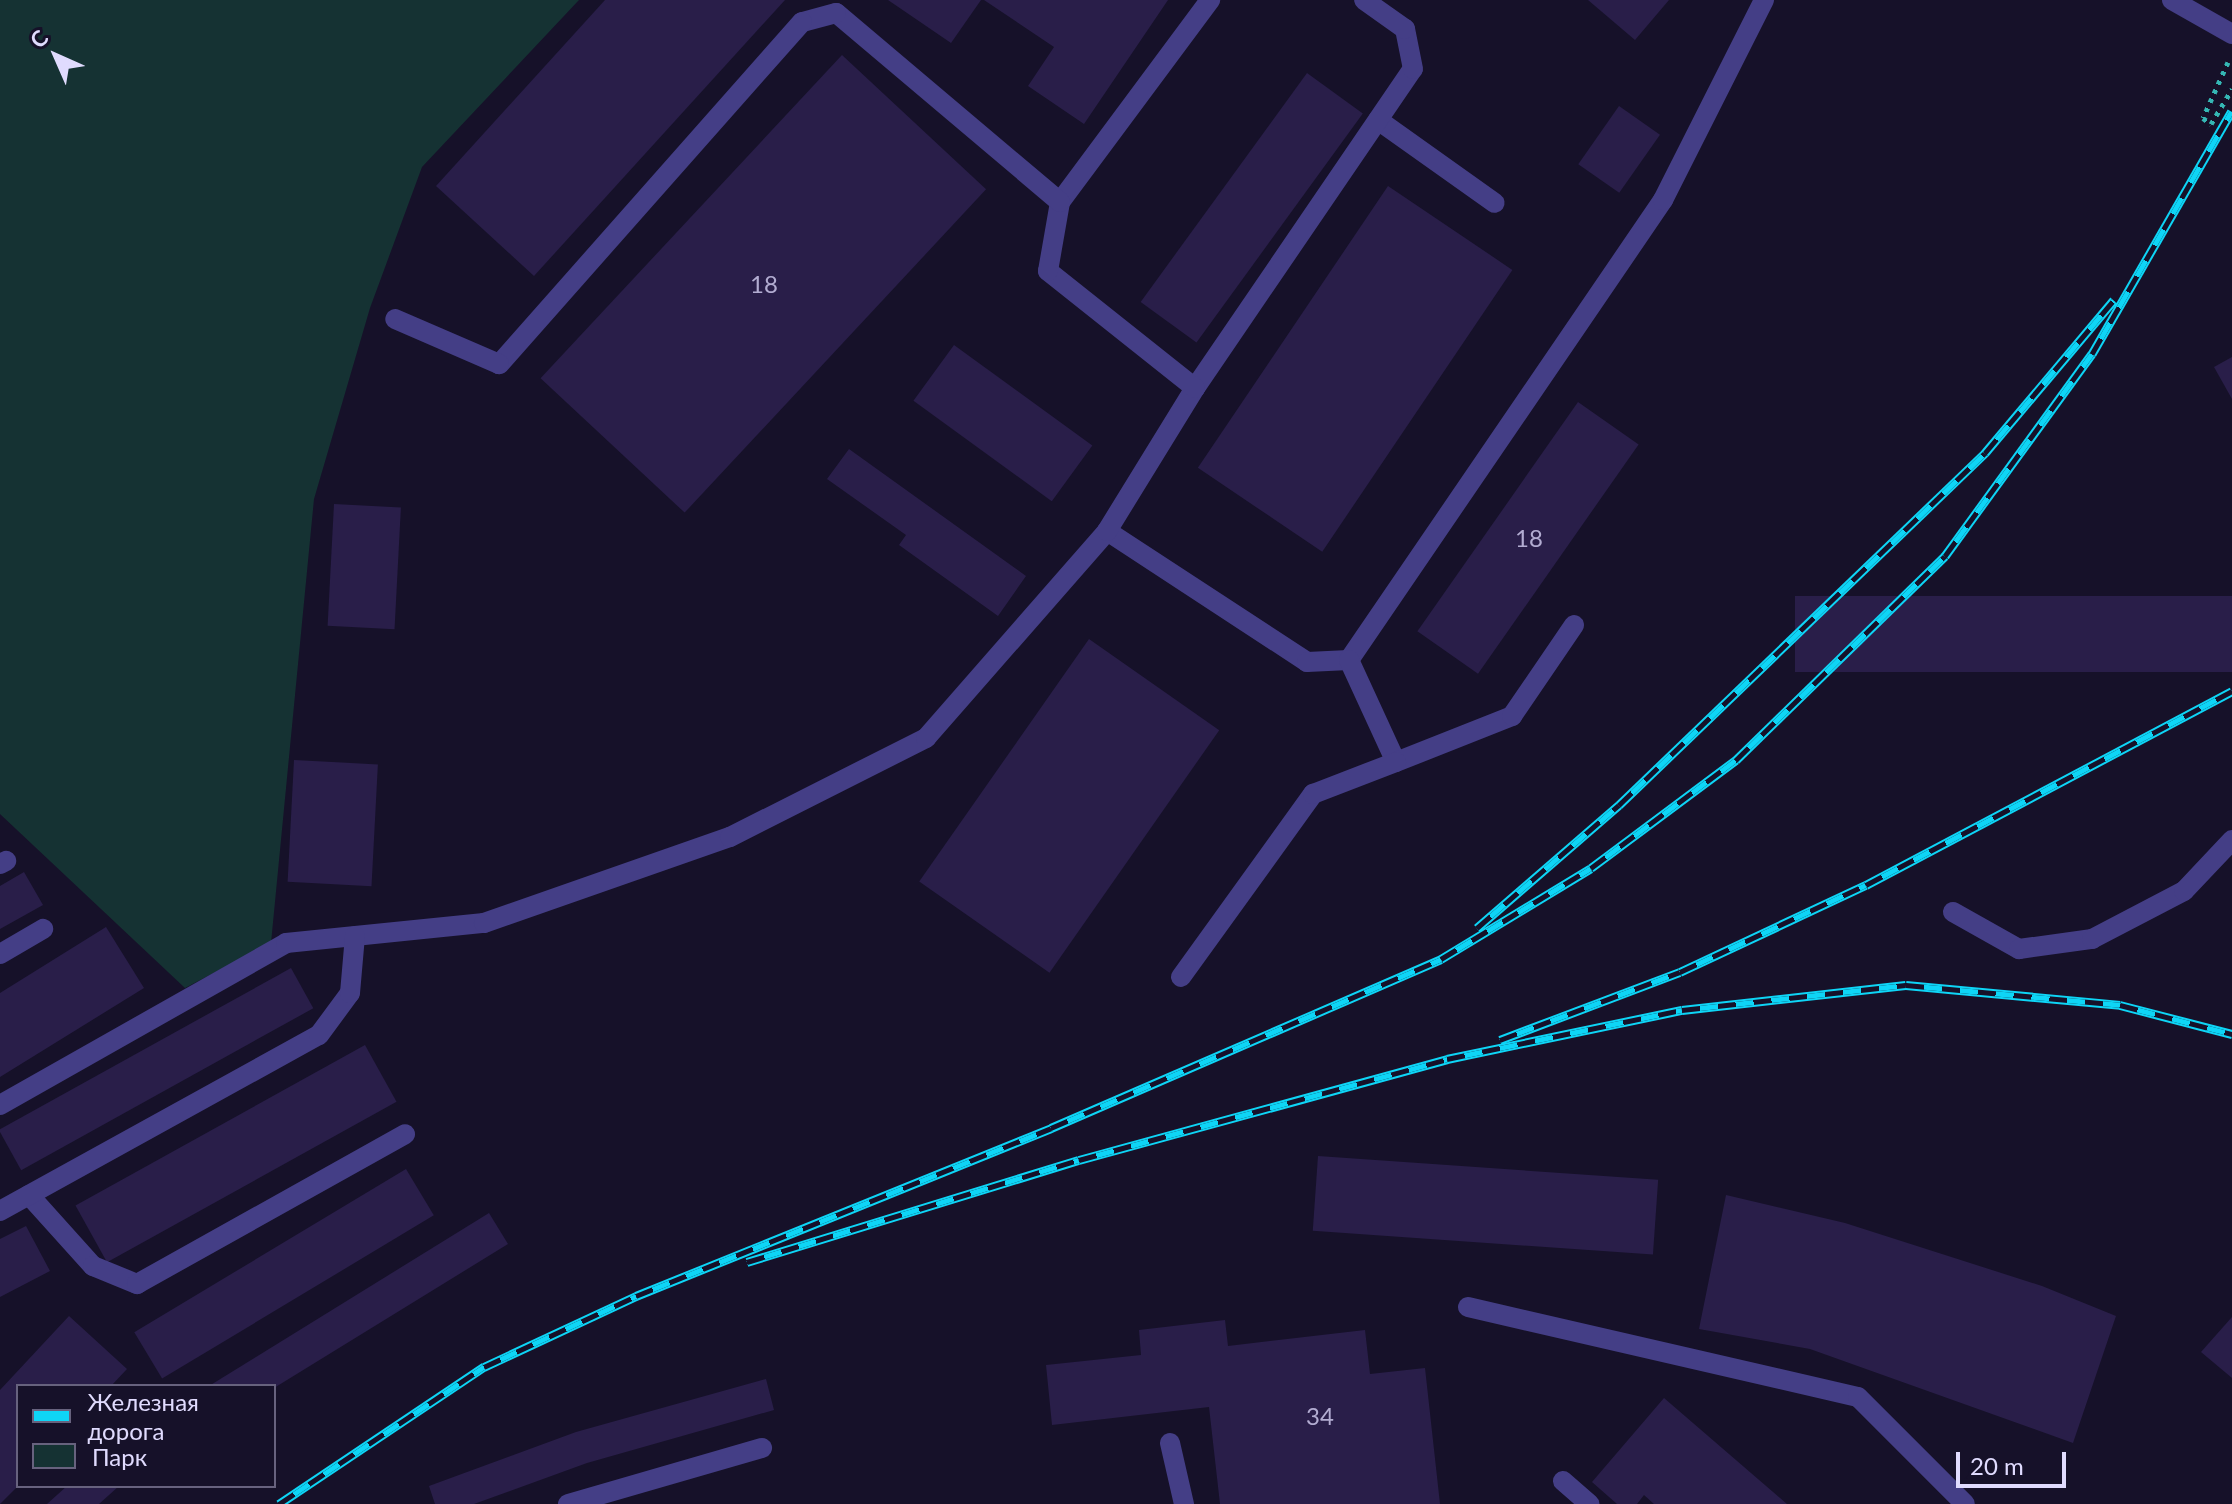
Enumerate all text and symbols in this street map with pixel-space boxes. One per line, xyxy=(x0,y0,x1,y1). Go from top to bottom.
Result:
north arrow xyxy=(16,16,96,96)
text: С xyxy=(24,24,53,53)
house number: 18 xyxy=(750,270,778,298)
house number: 18 xyxy=(1515,524,1543,552)
legend xyxy=(16,1384,276,1488)
text: Железная дорога xyxy=(87,1387,199,1445)
house number: 34 xyxy=(1306,1402,1334,1430)
scale bar xyxy=(1960,1436,2070,1486)
text: Парк xyxy=(92,1442,147,1471)
text: 20 m xyxy=(1970,1451,2024,1480)

